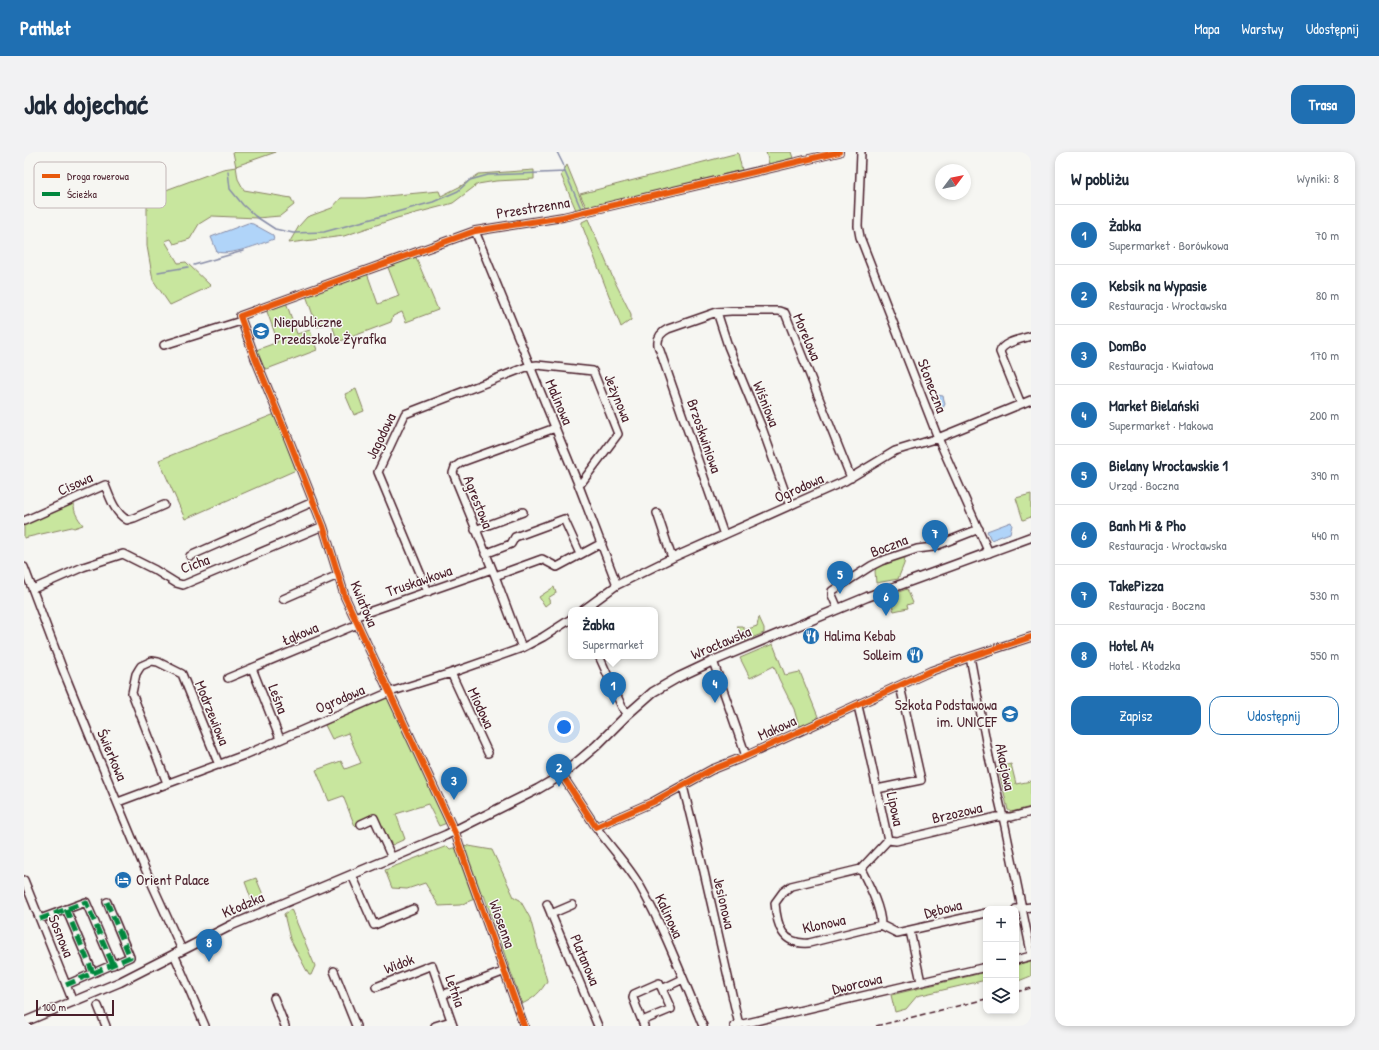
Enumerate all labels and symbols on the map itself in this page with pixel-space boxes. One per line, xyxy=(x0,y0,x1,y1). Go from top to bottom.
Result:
legend xyxy=(34,162,166,208)
north arrow xyxy=(935,164,971,200)
text: Droga rowerowa xyxy=(67,169,130,183)
text: Ścieżka xyxy=(67,187,97,201)
street label: Przestrzenna xyxy=(495,191,571,224)
street label: Morelowa xyxy=(788,310,827,364)
place label: Niepubliczne Przedszkole Żyrafka xyxy=(274,311,386,349)
school or university icon: Niepubliczne Przedszkole Żyrafka xyxy=(251,321,271,341)
street label: Słoneczna xyxy=(913,356,952,416)
street label: Jeżynowa xyxy=(599,371,638,425)
street label: Malinowa xyxy=(540,376,579,428)
street label: Wiśniowa xyxy=(748,378,785,430)
street label: Brzoskwiniowa xyxy=(682,396,727,476)
street label: Jagodowa xyxy=(360,409,401,462)
street label: Cisowa xyxy=(54,467,96,501)
street label: Ogrodowa xyxy=(771,467,827,508)
street label: Agrestowa xyxy=(458,472,499,532)
pin: 7 xyxy=(922,520,948,553)
street label: Boczna xyxy=(867,529,911,562)
street label: Cicha xyxy=(177,549,212,578)
street label: Truskawkowa xyxy=(383,559,455,602)
pin: 5 xyxy=(827,561,853,594)
street label: Kwiatowa xyxy=(345,578,384,630)
pin: 6 xyxy=(873,583,899,616)
street label: Łąkowa xyxy=(278,616,321,651)
street label: Wrocławska xyxy=(688,620,754,665)
place label: Halima Kebab xyxy=(824,625,896,646)
restaurant icon: Halima Kebab xyxy=(801,626,821,646)
place label: Solleim xyxy=(863,644,902,665)
restaurant icon: Solleim xyxy=(905,645,925,665)
pin: 4 xyxy=(702,670,728,703)
pin: 1 xyxy=(600,672,626,705)
street label: Modrzewiowa xyxy=(190,677,235,748)
street label: Ogrodowa xyxy=(312,679,368,718)
street label: Leśna xyxy=(263,681,294,717)
street label: Miodowa xyxy=(463,684,500,732)
place label: Szkoła Podstawowa im. UNICEF xyxy=(895,694,997,732)
school or university icon: Szkoła Podstawowa im. UNICEF xyxy=(1000,704,1020,724)
street label: Makowa xyxy=(754,710,799,745)
your location xyxy=(554,717,574,737)
street label: Świerkowa xyxy=(92,726,133,784)
street label: Akacjowa xyxy=(990,741,1021,792)
pin: 2 xyxy=(546,754,572,787)
pin: 3 xyxy=(441,767,467,800)
street label: Lipowa xyxy=(882,790,909,828)
street label: Brzozowa xyxy=(930,797,984,828)
place label: Orient Palace xyxy=(136,869,210,890)
hotel icon: Orient Palace xyxy=(113,870,133,890)
street label: Jesionowa xyxy=(708,875,741,931)
street label: Kłodzka xyxy=(218,886,267,923)
street label: Kalinowa xyxy=(650,890,689,942)
street label: Dębowa xyxy=(922,894,964,923)
street label: Wiosenna xyxy=(484,897,521,951)
street label: Klonowa xyxy=(800,909,847,938)
street label: Sosnowa xyxy=(43,911,80,960)
pin: 8 xyxy=(196,929,222,962)
street label: Platanowa xyxy=(565,931,606,989)
street label: Widok xyxy=(381,948,417,979)
street label: Dworcowa xyxy=(830,968,884,999)
street label: Letnia xyxy=(440,972,471,1010)
scale bar xyxy=(36,998,114,1017)

